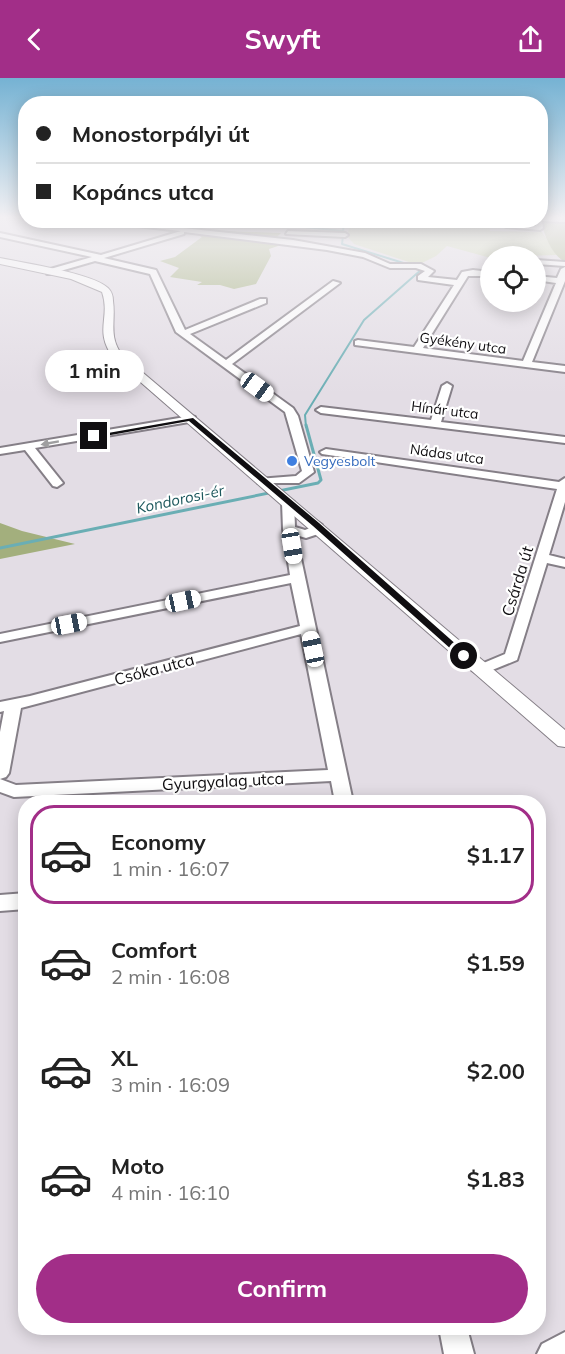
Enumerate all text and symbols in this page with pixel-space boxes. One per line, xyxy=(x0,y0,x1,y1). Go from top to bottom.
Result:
text: Swyft xyxy=(244,22,321,56)
icon: back xyxy=(18,23,51,56)
icon: share xyxy=(514,23,547,56)
text: Monostorpályi út xyxy=(72,120,249,148)
text: Kopáncs utca xyxy=(72,178,214,206)
map controls xyxy=(480,246,546,312)
button: locate xyxy=(480,246,546,312)
street label: Gyékény utca xyxy=(419,328,507,358)
callout: 1 min xyxy=(44,349,144,391)
text: 1 min xyxy=(68,358,121,383)
car xyxy=(237,369,277,405)
street label: Hínár utca xyxy=(410,397,480,423)
route end xyxy=(80,422,107,449)
one-way arrow xyxy=(40,439,59,448)
street label: Nádas utca xyxy=(409,440,485,468)
place label: Vegyesbolt xyxy=(304,452,376,470)
marker: Vegyesbolt xyxy=(285,454,299,468)
water label: Kondorosi-ér xyxy=(134,480,226,518)
car xyxy=(280,527,304,565)
street label: Csárda út xyxy=(497,543,537,618)
car xyxy=(164,588,202,614)
car xyxy=(50,612,88,636)
car xyxy=(300,630,326,668)
route start xyxy=(450,642,477,669)
street label: Csóka utca xyxy=(112,649,196,689)
street label: Gyurgyalag utca xyxy=(161,768,285,794)
icon: car xyxy=(39,828,93,882)
text: Economy xyxy=(111,828,206,856)
text: $1.17 xyxy=(467,841,525,869)
text: 1 min · 16:07 xyxy=(111,856,230,881)
icon: car xyxy=(39,936,93,990)
text: Comfort xyxy=(111,936,197,964)
text: $1.59 xyxy=(467,949,525,977)
text: 2 min · 16:08 xyxy=(111,964,230,989)
icon: car xyxy=(39,1044,93,1098)
text: XL xyxy=(111,1044,138,1072)
text: $2.00 xyxy=(467,1057,525,1085)
text: 3 min · 16:09 xyxy=(111,1072,230,1097)
icon: car xyxy=(39,1152,93,1206)
text: Moto xyxy=(111,1152,164,1180)
text: $1.83 xyxy=(467,1165,525,1193)
text: 4 min · 16:10 xyxy=(111,1180,230,1205)
button: Confirm xyxy=(36,1254,528,1323)

